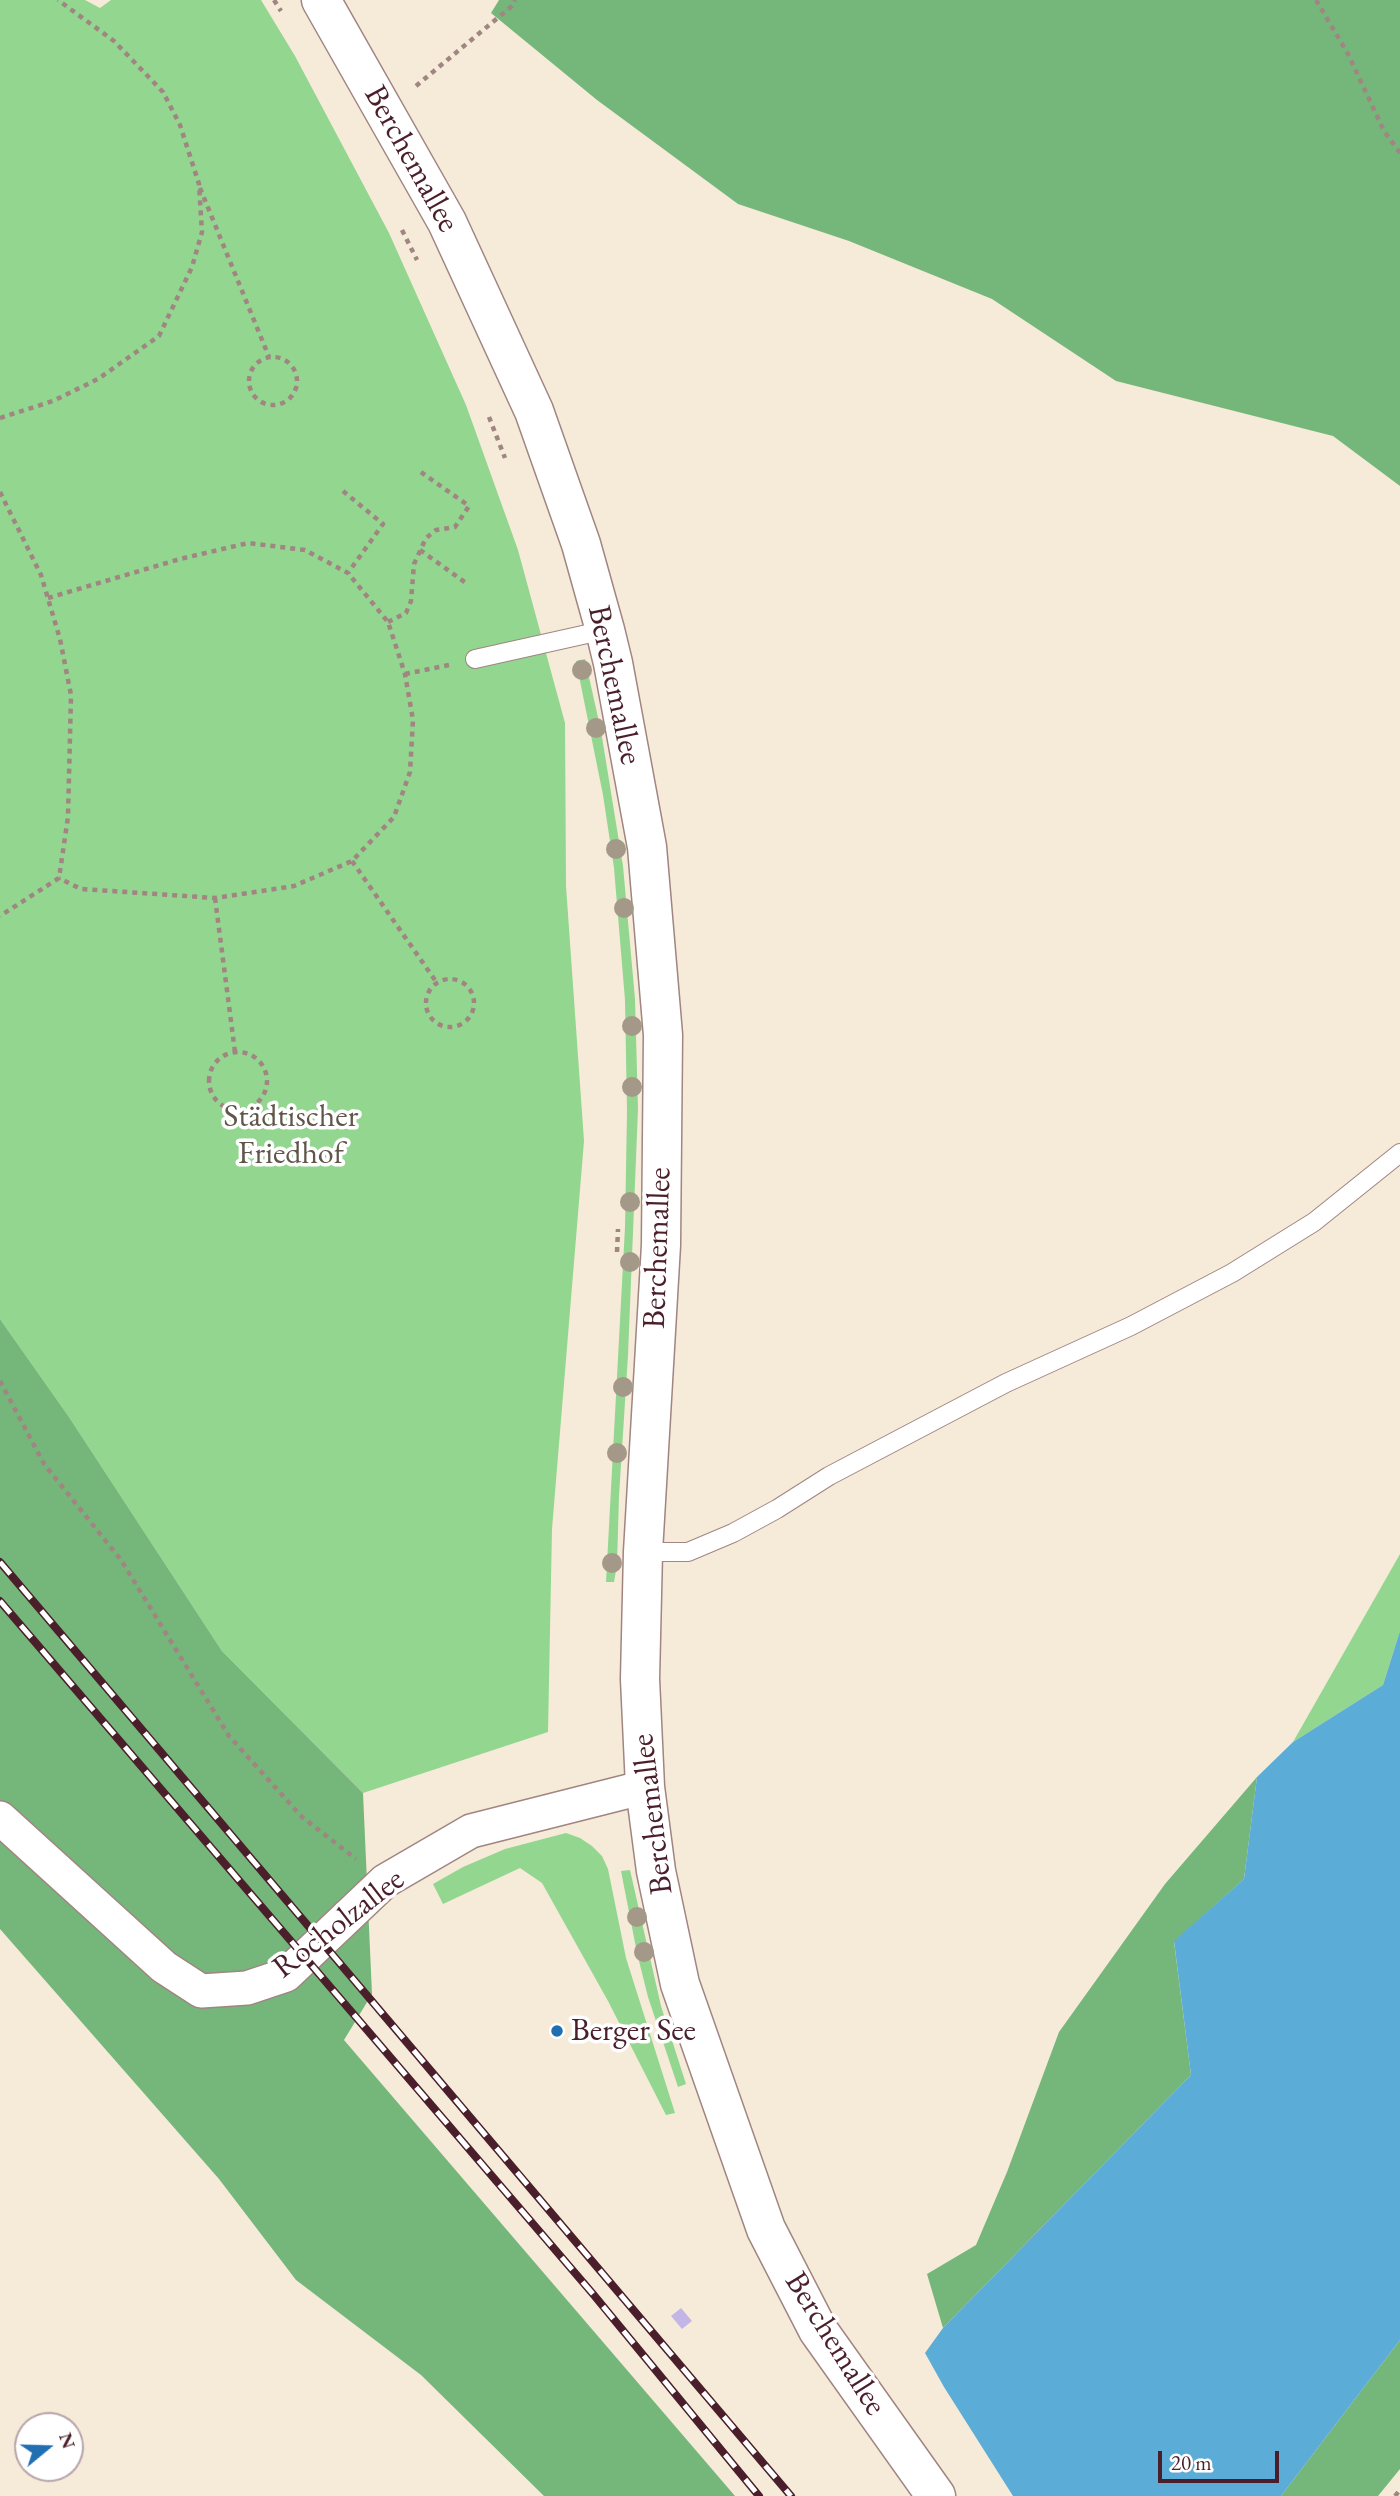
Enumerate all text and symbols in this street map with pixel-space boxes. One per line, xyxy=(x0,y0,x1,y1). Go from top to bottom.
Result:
street label: Berchemallee xyxy=(355,79,467,239)
street label: Berchemallee xyxy=(578,602,650,768)
park label: Städtischer Friedhof xyxy=(224,1098,358,1173)
street label: Berchemallee xyxy=(636,1167,680,1329)
street label: Berchemallee xyxy=(624,1731,682,1897)
street label: Rocholzallee xyxy=(266,1861,412,1987)
place label: Berger See xyxy=(571,2012,696,2050)
marker: Berger See xyxy=(549,2023,565,2039)
street label: Berchemallee xyxy=(776,2265,894,2423)
north arrow xyxy=(14,2412,84,2482)
text: N xyxy=(53,2429,82,2452)
scale bar xyxy=(1162,2436,1283,2480)
text: 20 m xyxy=(1171,2449,1212,2476)

